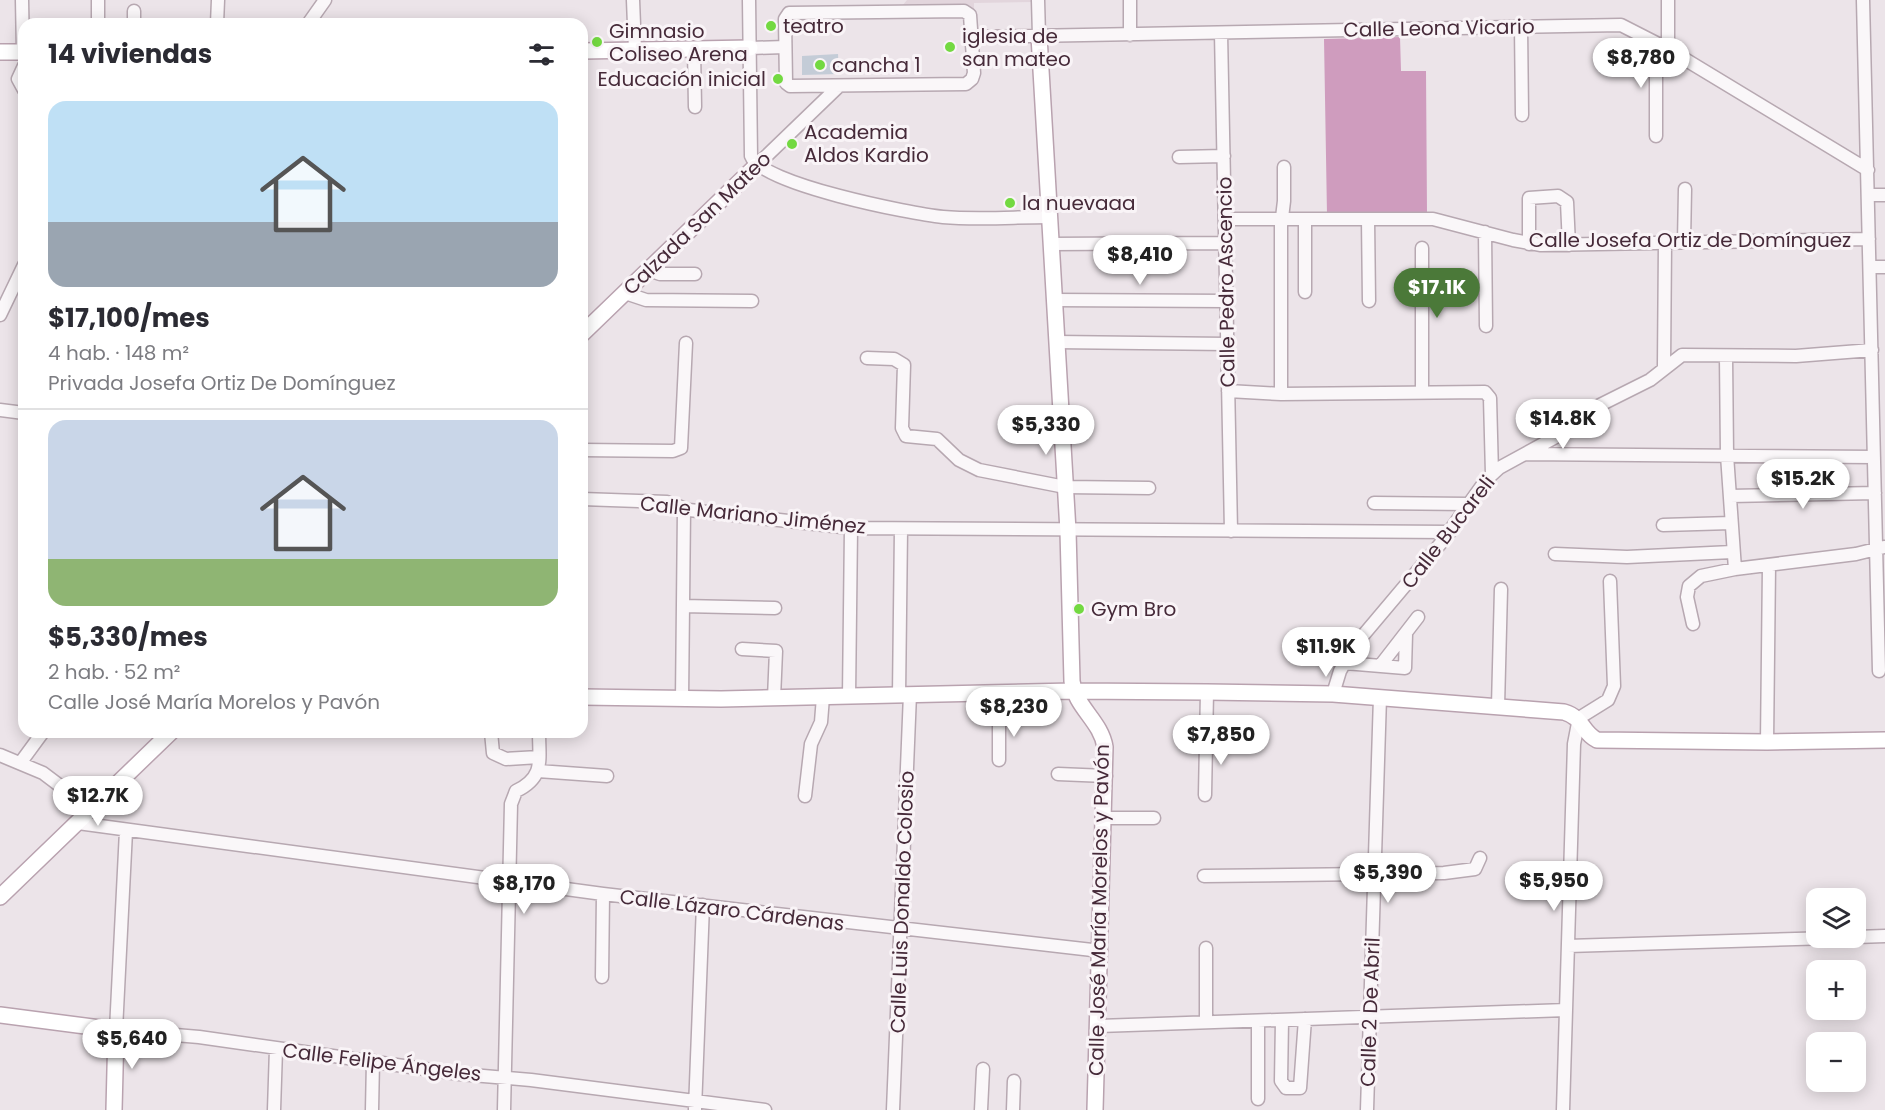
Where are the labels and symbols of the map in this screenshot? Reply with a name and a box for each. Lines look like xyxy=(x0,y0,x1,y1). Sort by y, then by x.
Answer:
place label: teatro xyxy=(783,12,844,40)
street label: Calle Leona Vicario xyxy=(1343,12,1535,44)
place label: Gimnasio Coliseo Arena xyxy=(609,17,748,68)
marker: teatro xyxy=(764,19,778,33)
place label: iglesia de san mateo xyxy=(962,22,1071,73)
marker: Gimnasio Coliseo Arena xyxy=(590,35,604,49)
pin: $8,780 xyxy=(1592,38,1690,89)
marker: iglesia de san mateo xyxy=(943,40,957,54)
place label: cancha 1 xyxy=(832,51,921,79)
marker: cancha 1 xyxy=(813,58,827,72)
place label: Educación inicial xyxy=(598,65,766,93)
marker: Educación inicial xyxy=(771,72,785,86)
place label: Academia Aldos Kardio xyxy=(804,118,929,169)
marker: Academia Aldos Kardio xyxy=(785,137,799,151)
street label: Calzada San Mateo xyxy=(617,145,777,301)
street label: Calle Pedro Ascencio xyxy=(1210,176,1242,388)
place label: la nuevaaa xyxy=(1022,189,1136,217)
marker: la nuevaaa xyxy=(1003,196,1017,210)
street label: Calle Josefa Ortiz de Domínguez xyxy=(1529,226,1851,254)
pin: $8,410 xyxy=(1091,235,1189,286)
pin: $17.1K xyxy=(1388,268,1486,319)
pin: $14.8K xyxy=(1514,399,1612,450)
pin: $5,330 xyxy=(997,405,1095,456)
pin: $15.2K xyxy=(1754,459,1852,510)
street label: Calle Bucareli xyxy=(1395,469,1501,595)
street label: Calle Mariano Jiménez xyxy=(639,489,867,541)
place label: Gym Bro xyxy=(1091,595,1176,623)
marker: Gym Bro xyxy=(1072,602,1086,616)
pin: $11.9K xyxy=(1277,627,1375,678)
pin: $8,230 xyxy=(965,687,1063,738)
pin: $7,850 xyxy=(1172,715,1270,766)
street label: Calle José María Morelos y Pavón xyxy=(1082,744,1116,1076)
street label: Calle Luis Donaldo Colosio xyxy=(883,770,921,1034)
pin: $12.7K xyxy=(49,776,147,827)
pin: $5,390 xyxy=(1339,853,1437,904)
pin: $5,950 xyxy=(1505,861,1603,912)
pin: $8,170 xyxy=(475,864,573,915)
street label: Calle Lázaro Cárdenas xyxy=(618,882,846,938)
street label: Calle 2 De Abril xyxy=(1353,937,1387,1087)
pin: $5,640 xyxy=(83,1019,181,1070)
street label: Calle Felipe Ángeles xyxy=(281,1036,483,1088)

